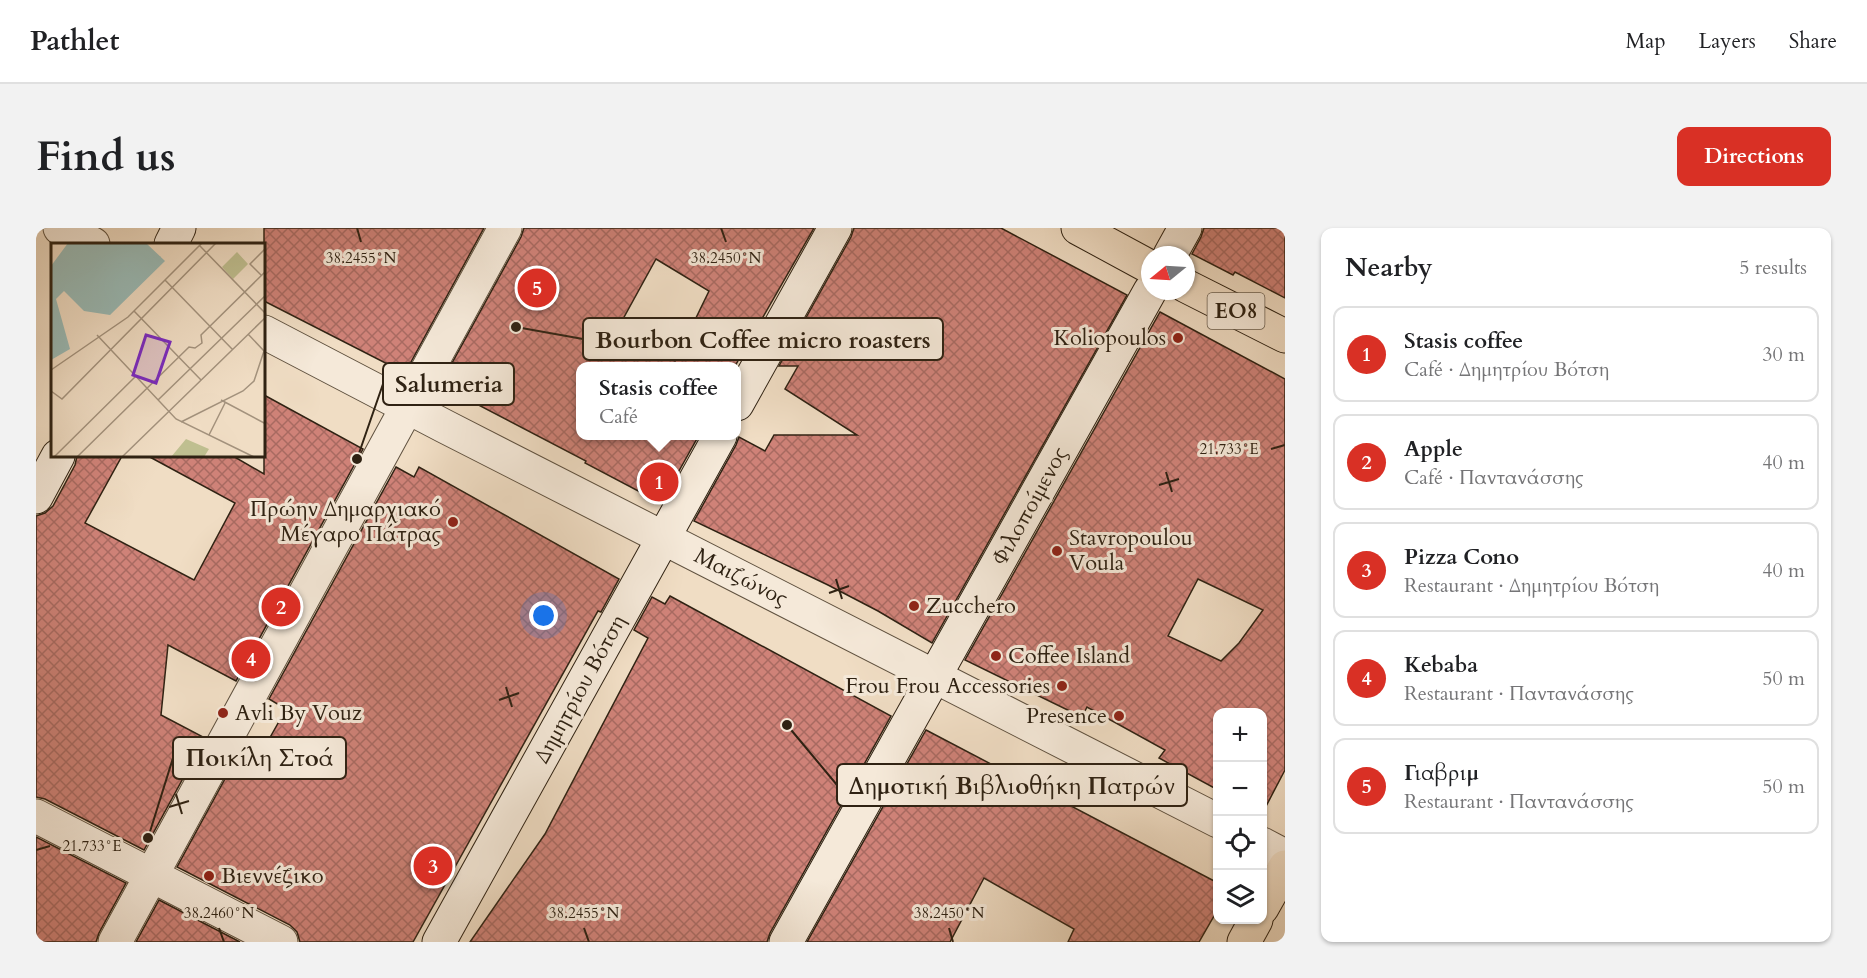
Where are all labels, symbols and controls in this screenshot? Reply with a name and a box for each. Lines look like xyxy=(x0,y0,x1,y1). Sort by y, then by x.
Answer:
text: Pathlet xyxy=(30,22,119,60)
text: Map xyxy=(1626,27,1666,56)
text: Layers xyxy=(1699,27,1756,56)
text: Share xyxy=(1789,27,1837,56)
button: Directions xyxy=(1677,127,1831,186)
text: Find us xyxy=(36,128,176,185)
inset map xyxy=(51,243,266,458)
north arrow xyxy=(1141,246,1195,300)
text: 38.2455°N xyxy=(326,248,396,268)
text: 38.2450°N xyxy=(691,248,761,268)
text: Nearby xyxy=(1345,250,1433,285)
text: 5 results xyxy=(1739,254,1807,281)
pin: 5 xyxy=(518,266,556,310)
road number: ΕΟ8 xyxy=(1208,293,1264,329)
callout: Bourbon Coffee micro roasters xyxy=(583,318,943,360)
place label: Koliopoulos xyxy=(1054,323,1166,353)
text: Bourbon Coffee micro roasters xyxy=(595,324,931,357)
text: Stasis coffee xyxy=(1404,326,1523,356)
marker: Koliopoulos xyxy=(1171,331,1185,345)
text: 1 xyxy=(1361,341,1372,368)
text: 30 m xyxy=(1762,341,1805,368)
text: Café · Δημητρίου Βότση xyxy=(1404,356,1609,383)
popup xyxy=(576,362,741,440)
callout: Salumeria xyxy=(383,363,514,405)
text: Salumeria xyxy=(395,368,503,401)
text: Stasis coffee xyxy=(599,373,718,403)
text: Café xyxy=(599,403,638,430)
text: Apple xyxy=(1404,434,1463,464)
text: 21.733°E xyxy=(1199,439,1259,459)
street label: Φιλοποίμενος xyxy=(985,441,1075,571)
text: 2 xyxy=(1361,449,1372,476)
text: 40 m xyxy=(1762,449,1805,476)
pin: 1 xyxy=(640,460,678,504)
text: Café · Παντανάσσης xyxy=(1404,464,1584,491)
place label: Πρώην Δημαρχιακό Μέγαρο Πάτρας xyxy=(250,494,441,549)
marker: Πρώην Δημαρχιακό Μέγαρο Πάτρας xyxy=(446,515,460,529)
place label: Stavropoulou Voula xyxy=(1069,523,1193,578)
street label: Μαιζώνος xyxy=(689,541,793,613)
text: Pizza Cono xyxy=(1404,542,1519,572)
marker: Stavropoulou Voula xyxy=(1050,544,1064,558)
text: 3 xyxy=(1361,557,1372,584)
text: 40 m xyxy=(1762,557,1805,584)
text: Restaurant · Δημητρίου Βότση xyxy=(1404,572,1659,599)
pin: 2 xyxy=(262,584,300,629)
place label: Zucchero xyxy=(926,591,1016,621)
marker: Zucchero xyxy=(907,599,921,613)
your location xyxy=(529,601,558,630)
street label: Δημητρίου Βότση xyxy=(527,609,633,769)
pin: 4 xyxy=(232,636,270,682)
place label: Coffee Island xyxy=(1008,641,1130,671)
marker: Coffee Island xyxy=(989,649,1003,663)
text: Kebaba xyxy=(1404,650,1478,680)
text: 4 xyxy=(1361,665,1372,692)
text: 50 m xyxy=(1762,665,1805,692)
place label: Frou Frou Accessories xyxy=(845,671,1050,701)
marker: Frou Frou Accessories xyxy=(1055,679,1069,693)
text: Restaurant · Παντανάσσης xyxy=(1404,680,1634,707)
place label: Avli By Vouz xyxy=(235,698,362,728)
place label: Presence xyxy=(1026,701,1107,731)
marker: Avli By Vouz xyxy=(216,706,230,720)
map controls xyxy=(1213,708,1267,924)
button: + xyxy=(1213,708,1267,762)
marker: Presence xyxy=(1112,709,1126,723)
callout: Ποικίλη Στοά xyxy=(173,737,346,779)
text: Ποικίλη Στοά xyxy=(185,742,335,775)
text: Γιαβριμ xyxy=(1404,758,1479,788)
button: − xyxy=(1213,762,1267,816)
callout: Δημοτική Βιβλιοθήκη Πατρών xyxy=(837,764,1187,806)
text: Δημοτική Βιβλιοθήκη Πατρών xyxy=(849,770,1175,803)
text: 5 xyxy=(1361,773,1372,800)
text: 50 m xyxy=(1762,773,1805,800)
text: Restaurant · Παντανάσσης xyxy=(1404,788,1634,815)
button: locate xyxy=(1213,816,1267,870)
text: 21.733°E xyxy=(62,836,122,856)
pin: 3 xyxy=(414,844,452,888)
place label: Βιεννέζικο xyxy=(221,861,324,891)
marker: Βιεννέζικο xyxy=(202,869,216,883)
button: layers xyxy=(1213,870,1267,924)
text: 38.2460°N xyxy=(184,903,254,923)
text: 38.2455°N xyxy=(549,903,619,923)
text: 38.2450°N xyxy=(914,903,984,923)

